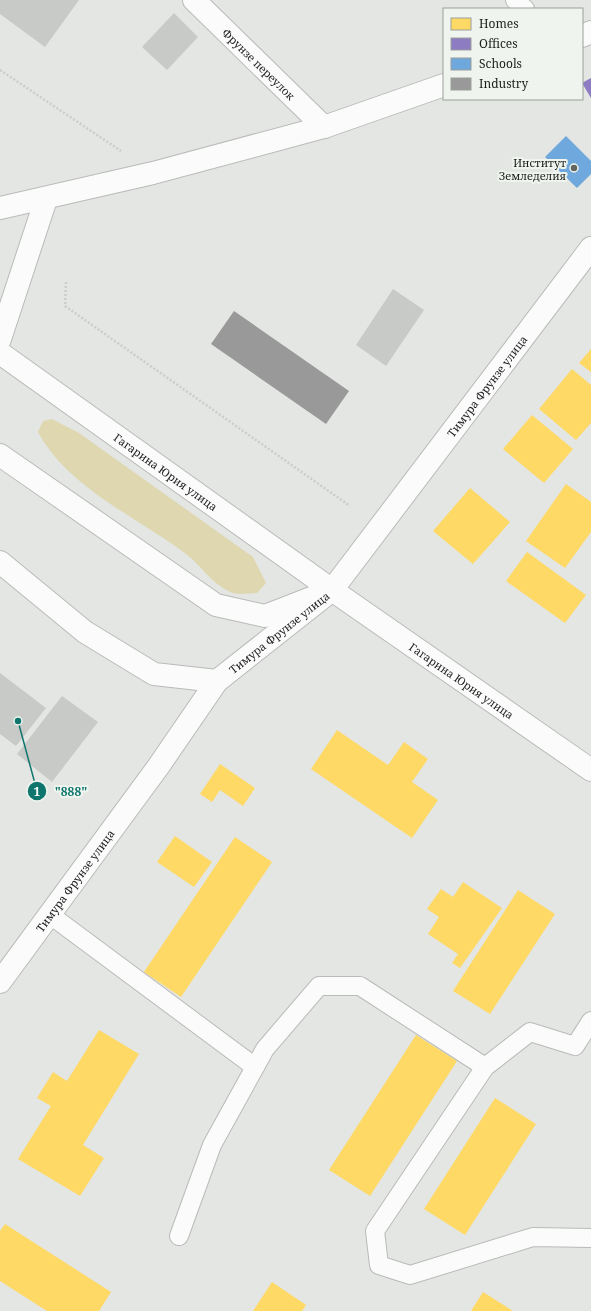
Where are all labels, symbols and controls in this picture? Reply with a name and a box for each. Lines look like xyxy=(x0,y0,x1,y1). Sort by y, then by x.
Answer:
legend xyxy=(443,8,583,100)
text: Homes xyxy=(479,15,519,32)
street label: Фрунзе переулок xyxy=(219,25,299,103)
text: Offices xyxy=(479,35,518,52)
text: Schools xyxy=(479,55,522,72)
text: Industry xyxy=(479,75,528,92)
place label: Институт Земледелия xyxy=(499,155,566,183)
marker: Институт Земледелия xyxy=(569,163,579,173)
street label: Тимура Фрунзе улица xyxy=(443,332,530,440)
street label: Гагарина Юрия улица xyxy=(111,429,221,514)
street label: Тимура Фрунзе улица xyxy=(226,588,332,676)
street label: Гагарина Юрия улица xyxy=(407,639,517,722)
callout: "888" xyxy=(27,779,96,803)
text: 1 xyxy=(34,783,41,800)
text: "888" xyxy=(55,783,87,800)
street label: Тимура Фрунзе улица xyxy=(32,826,117,935)

